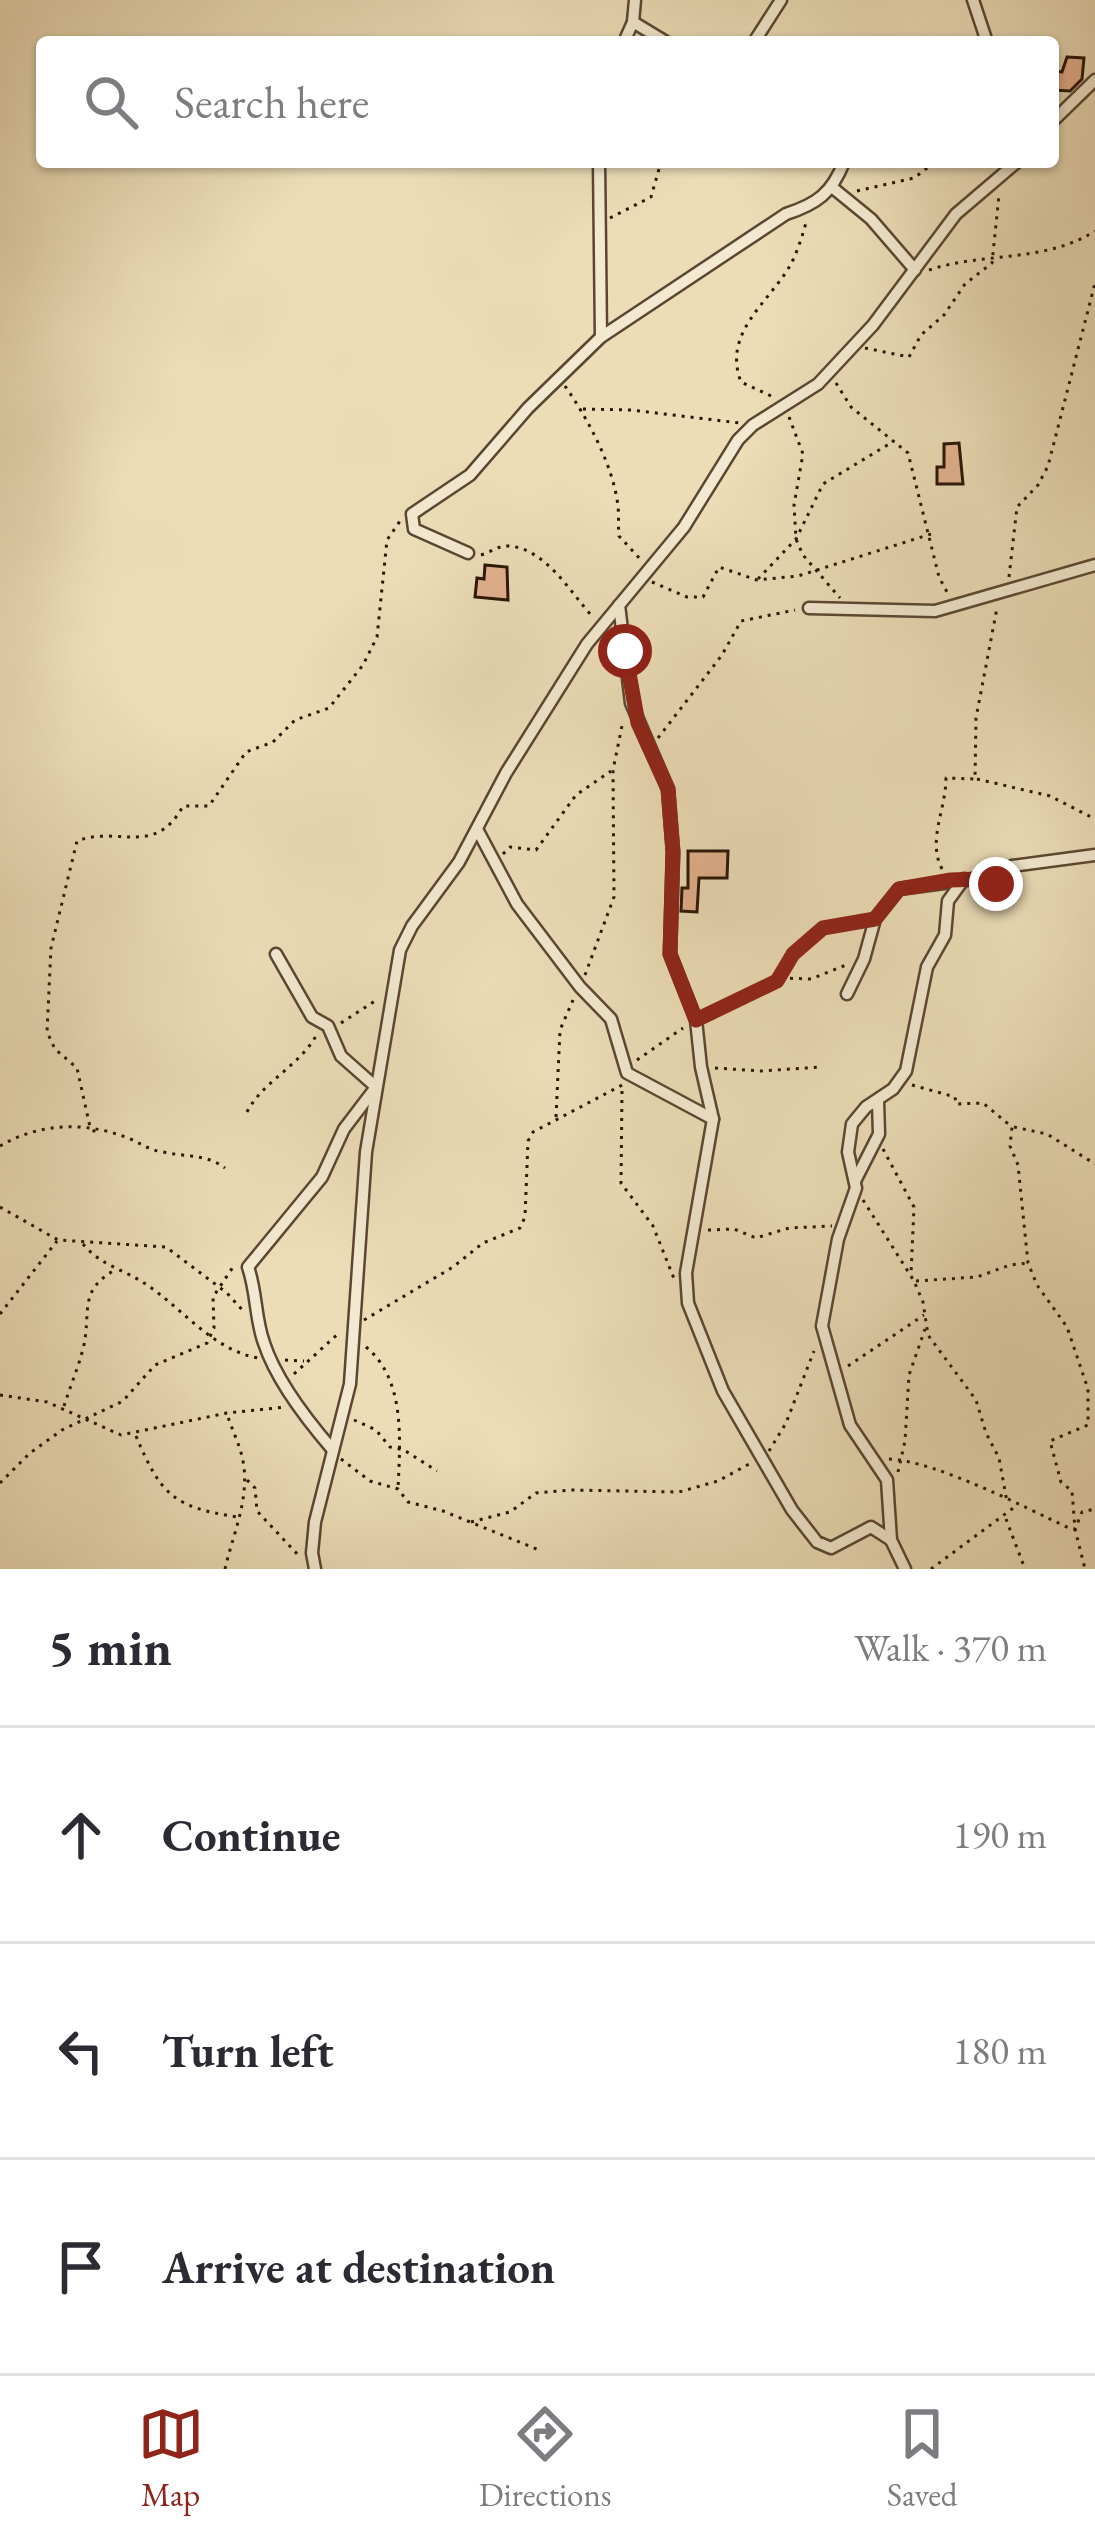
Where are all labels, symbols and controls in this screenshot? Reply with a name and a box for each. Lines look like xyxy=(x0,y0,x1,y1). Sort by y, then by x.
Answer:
search box xyxy=(36,36,1059,168)
icon: search xyxy=(78,69,144,135)
text: Search here xyxy=(174,73,369,131)
route start xyxy=(598,624,652,678)
route end xyxy=(969,857,1023,911)
text: 5 min xyxy=(48,1614,172,1680)
text: Walk · 370 m xyxy=(854,1622,1047,1673)
icon: ahead xyxy=(48,1802,114,1868)
text: Continue xyxy=(162,1806,340,1864)
text: 190 m xyxy=(953,1809,1047,1860)
icon: left xyxy=(48,2018,114,2084)
text: Turn left xyxy=(162,2022,334,2080)
text: 180 m xyxy=(953,2025,1047,2076)
icon: arrive xyxy=(48,2234,114,2300)
text: Arrive at destination xyxy=(162,2238,555,2296)
tab: Map xyxy=(138,2401,204,2516)
tab: Directions xyxy=(479,2401,612,2516)
tab: Saved xyxy=(887,2401,957,2516)

